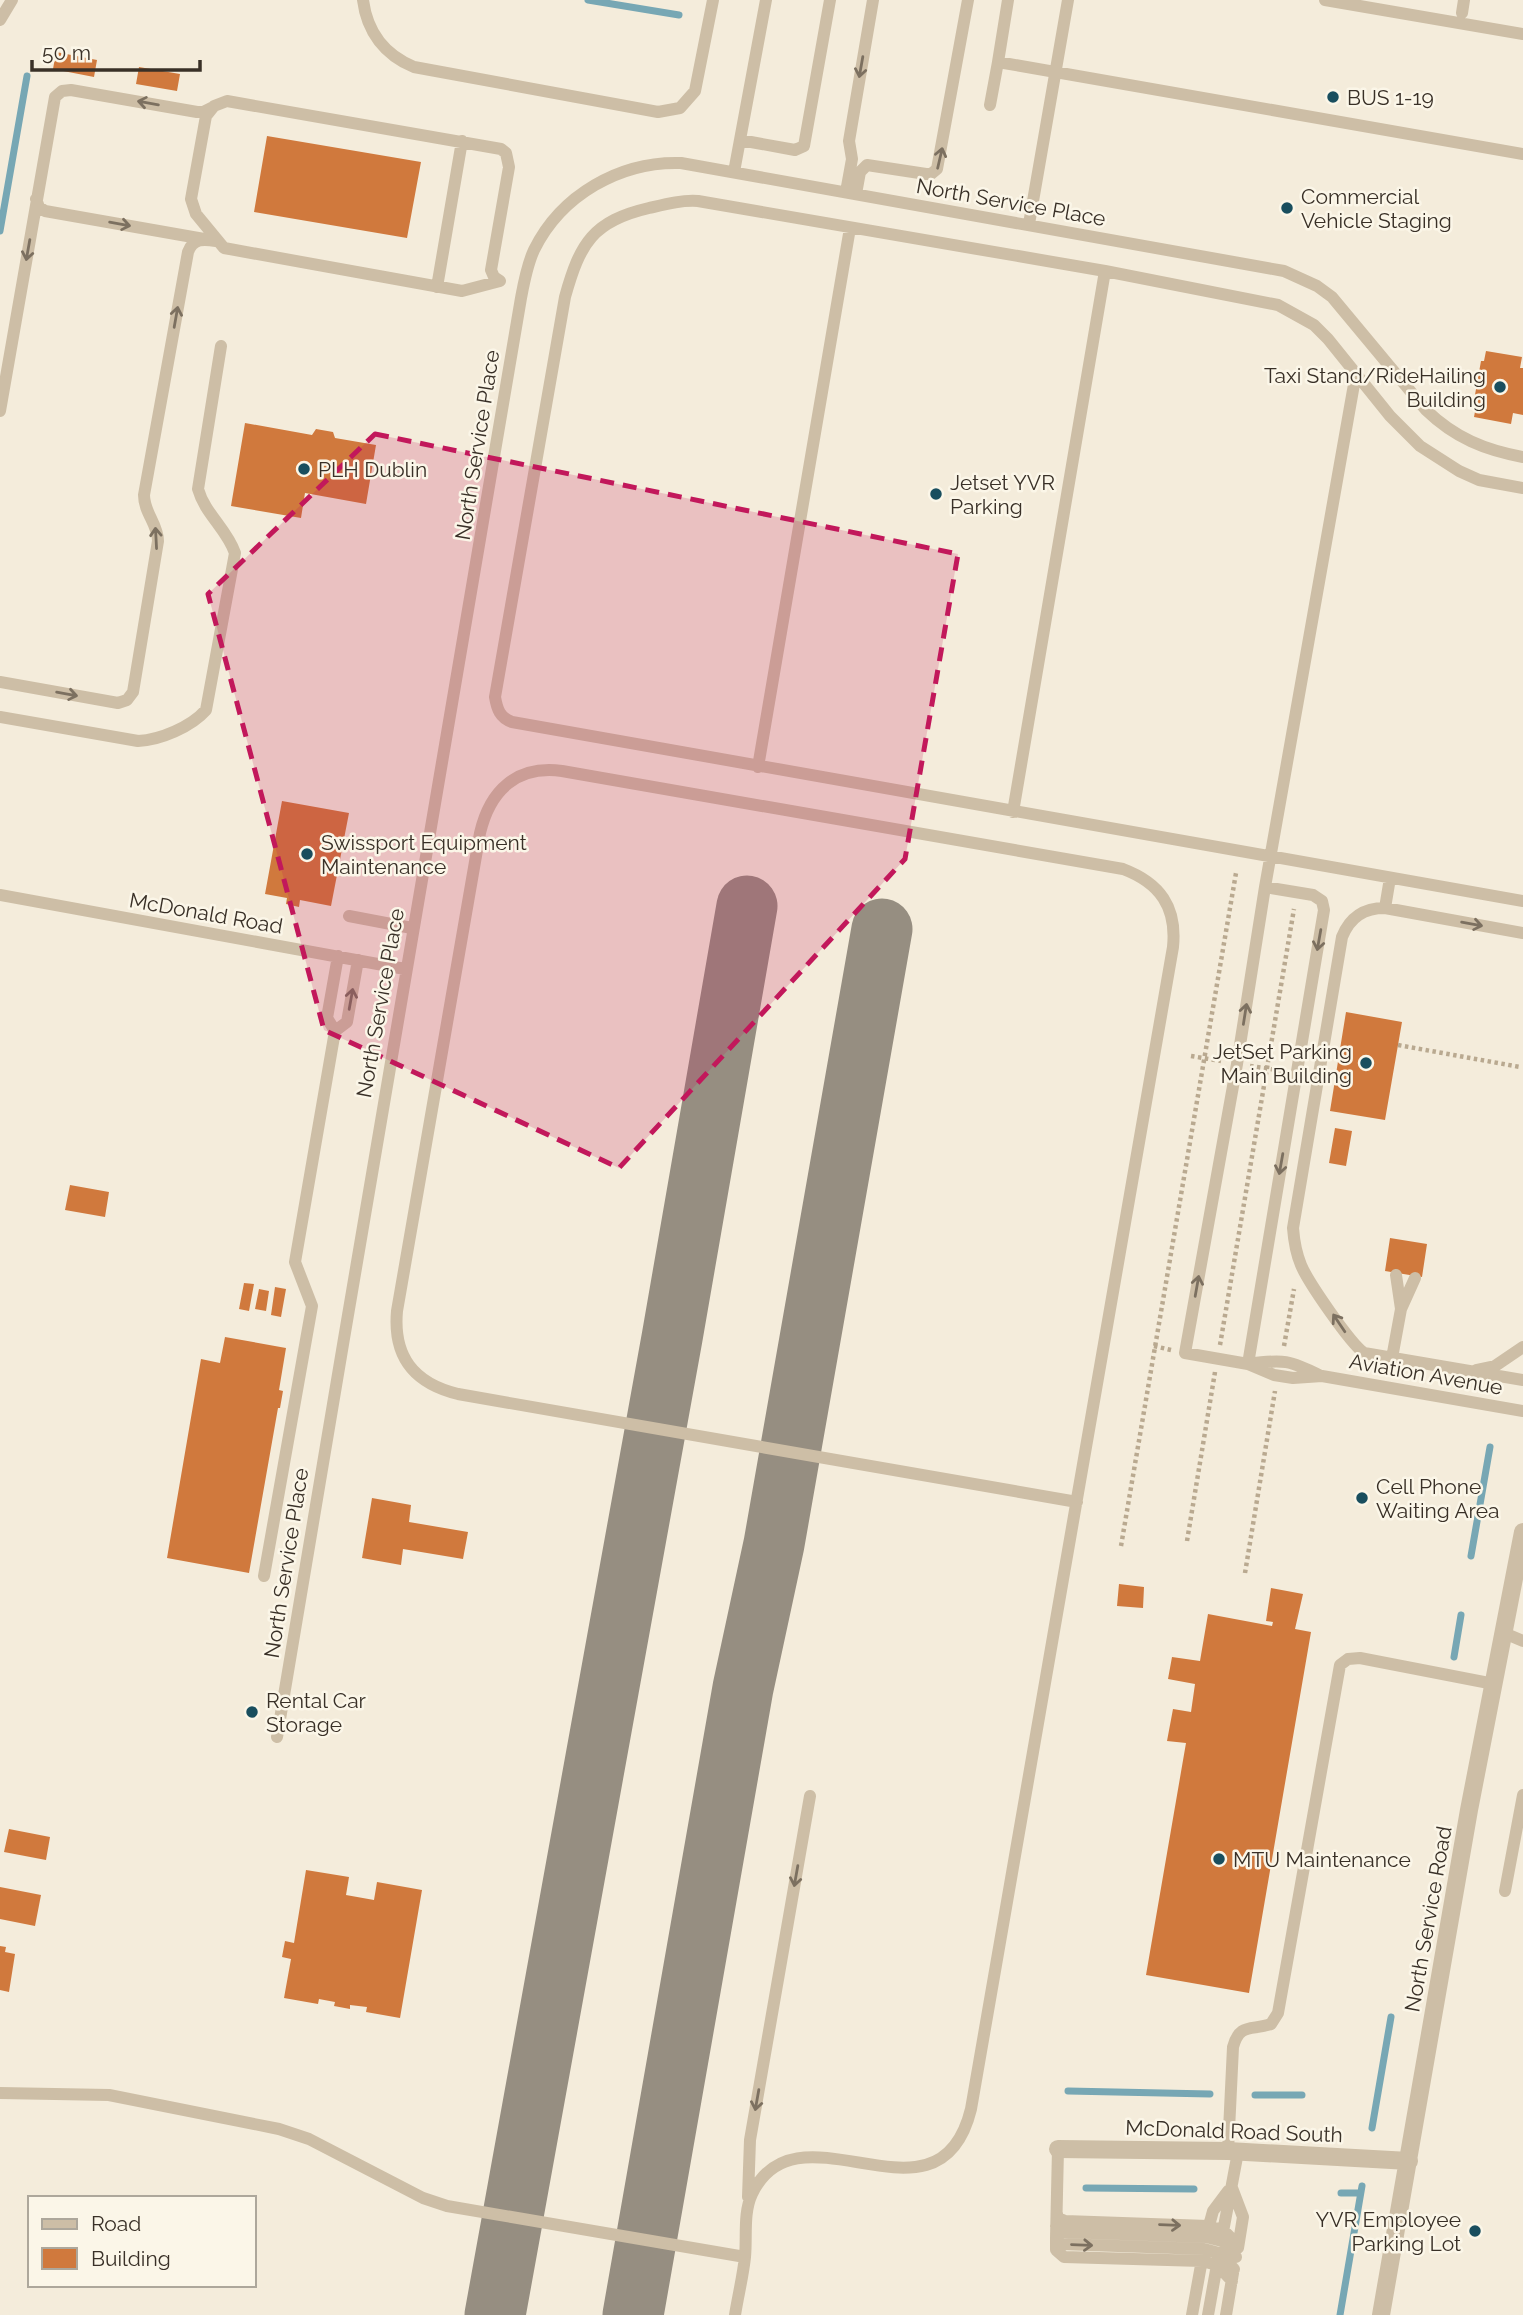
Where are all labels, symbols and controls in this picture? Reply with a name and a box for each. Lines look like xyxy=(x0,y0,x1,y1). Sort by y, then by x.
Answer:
scale bar xyxy=(32,28,200,72)
text: 50 m xyxy=(42,40,91,65)
one-way arrow xyxy=(854,55,868,78)
place label: BUS 1-19 xyxy=(1347,85,1434,110)
marker: BUS 1-19 xyxy=(1325,89,1341,105)
one-way arrow xyxy=(137,96,159,109)
one-way arrow xyxy=(933,147,947,170)
street label: North Service Place xyxy=(914,173,1108,231)
place label: Commercial Vehicle Staging xyxy=(1301,184,1452,233)
marker: Commercial Vehicle Staging xyxy=(1279,200,1295,216)
one-way arrow xyxy=(108,218,131,231)
one-way arrow xyxy=(20,238,34,261)
one-way arrow xyxy=(170,306,183,329)
street label: North Service Place xyxy=(450,348,504,542)
place label: Taxi Stand/RideHailing Building xyxy=(1264,363,1486,412)
marker: Taxi Stand/RideHailing Building xyxy=(1492,379,1508,395)
place label: PLH Dublin xyxy=(318,457,427,482)
marker: PLH Dublin xyxy=(296,461,312,477)
place label: Jetset YVR Parking xyxy=(950,470,1055,519)
marker: Jetset YVR Parking xyxy=(928,486,944,502)
one-way arrow xyxy=(150,527,163,550)
one-way arrow xyxy=(55,688,78,701)
place label: Swissport Equipment Maintenance xyxy=(321,830,527,879)
marker: Swissport Equipment Maintenance xyxy=(299,846,315,862)
street label: McDonald Road xyxy=(127,887,285,939)
street label: North Service Place xyxy=(351,906,409,1100)
one-way arrow xyxy=(1460,918,1482,931)
one-way arrow xyxy=(1312,928,1325,951)
one-way arrow xyxy=(345,988,358,1011)
one-way arrow xyxy=(1239,1003,1252,1026)
place label: JetSet Parking Main Building xyxy=(1213,1039,1352,1088)
marker: JetSet Parking Main Building xyxy=(1358,1055,1374,1071)
one-way arrow xyxy=(1274,1153,1287,1175)
one-way arrow xyxy=(1191,1275,1204,1298)
one-way arrow xyxy=(1332,1313,1346,1333)
street label: Aviation Avenue xyxy=(1347,1348,1505,1400)
street label: North Service Place xyxy=(259,1466,313,1660)
place label: Cell Phone Waiting Area xyxy=(1376,1474,1499,1523)
marker: Cell Phone Waiting Area xyxy=(1354,1490,1370,1506)
place label: Rental Car Storage xyxy=(266,1688,367,1737)
marker: Rental Car Storage xyxy=(244,1704,260,1720)
street label: North Service Road xyxy=(1399,1824,1457,2014)
place label: MTU Maintenance xyxy=(1233,1847,1411,1872)
marker: MTU Maintenance xyxy=(1211,1851,1227,1867)
one-way arrow xyxy=(789,1864,802,1887)
one-way arrow xyxy=(750,2088,763,2111)
street label: McDonald Road South xyxy=(1125,2115,1343,2147)
legend xyxy=(28,2196,256,2287)
place label: YVR Employee Parking Lot xyxy=(1316,2207,1461,2256)
text: Road xyxy=(91,2211,141,2236)
one-way arrow xyxy=(1158,2218,1181,2231)
marker: YVR Employee Parking Lot xyxy=(1467,2223,1483,2239)
one-way arrow xyxy=(1070,2238,1093,2252)
text: Building xyxy=(91,2246,171,2271)

